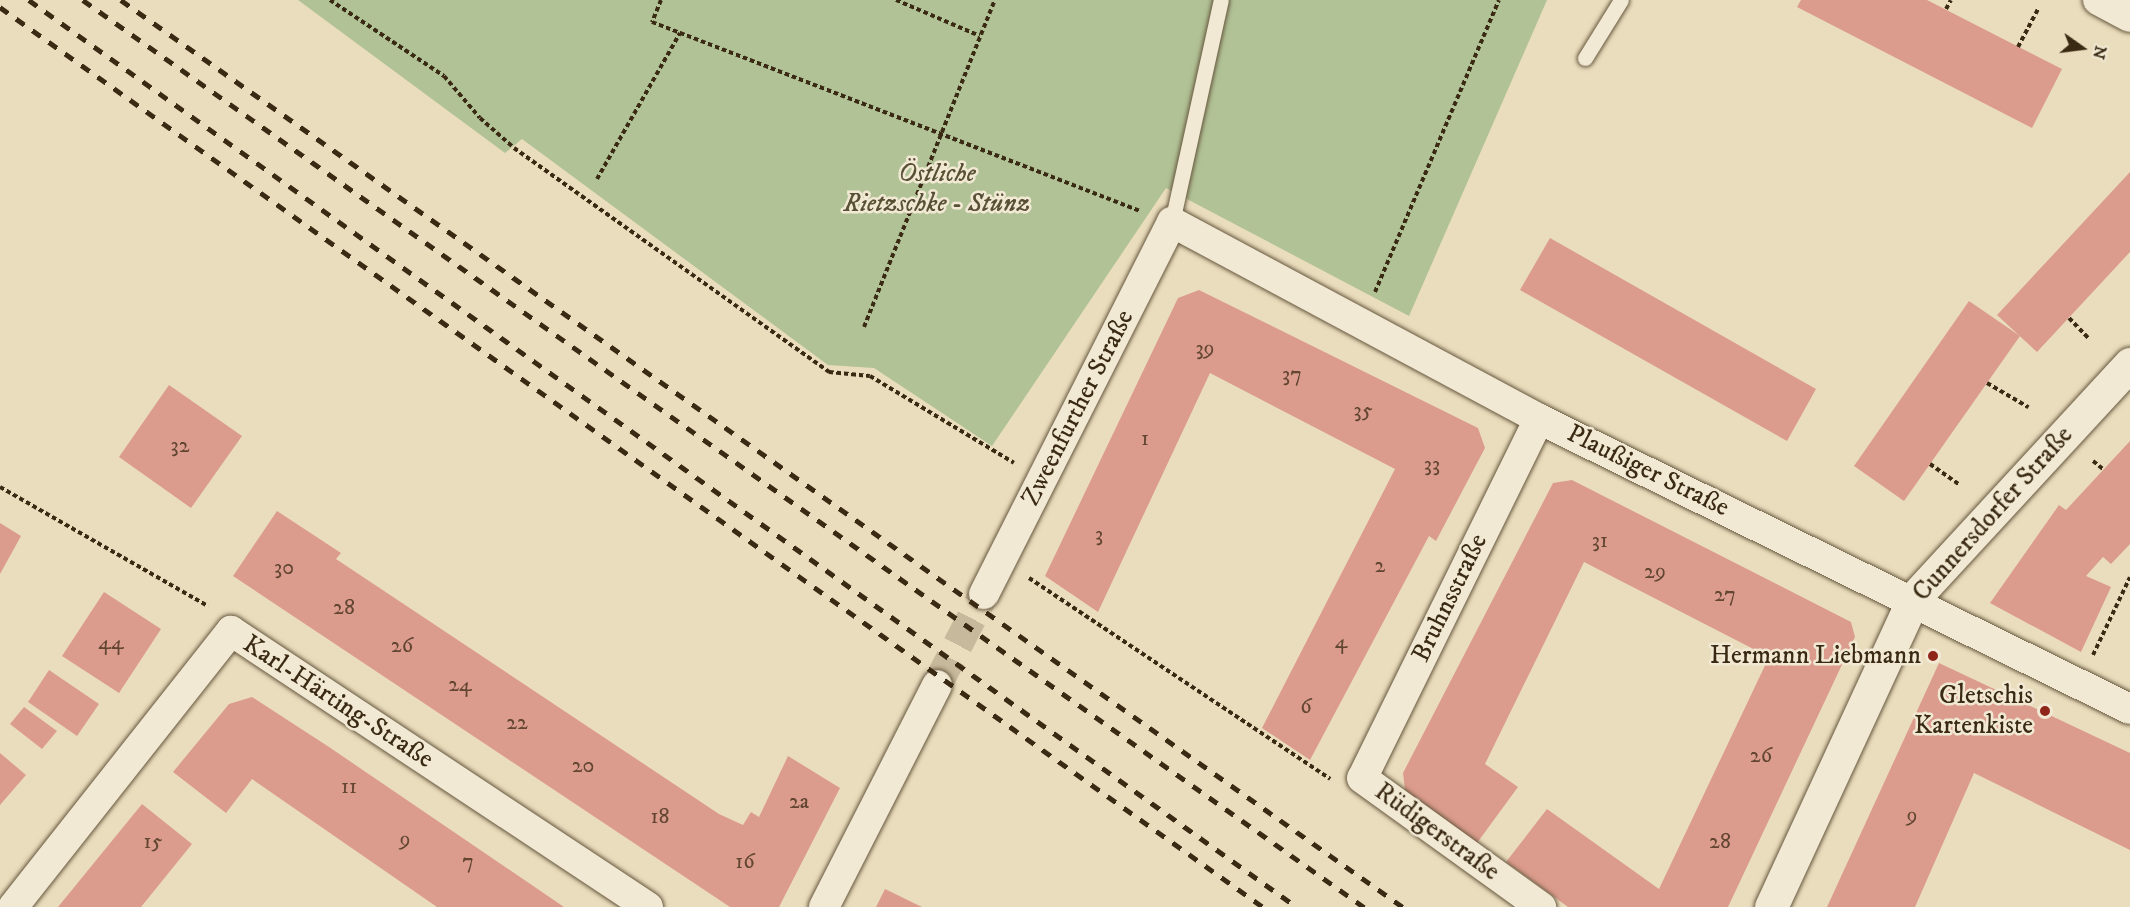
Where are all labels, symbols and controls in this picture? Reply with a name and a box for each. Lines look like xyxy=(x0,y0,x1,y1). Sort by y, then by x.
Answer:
north arrow xyxy=(2052,18,2112,78)
text: N xyxy=(2088,44,2111,61)
park label: Östliche Rietzschke - Stünz xyxy=(844,158,1030,219)
street label: Zweenfurther Straße xyxy=(1015,305,1141,511)
house number: 39 xyxy=(1195,336,1215,362)
house number: 37 xyxy=(1282,362,1302,388)
house number: 35 xyxy=(1353,398,1373,424)
street label: Plaußiger Straße xyxy=(1562,418,1734,524)
street label: Cunnersdorfer Straße xyxy=(1906,420,2080,608)
house number: 1 xyxy=(1141,426,1149,452)
house number: 32 xyxy=(170,433,190,459)
house number: 33 xyxy=(1424,452,1440,478)
house number: 3 xyxy=(1095,522,1103,548)
house number: 31 xyxy=(1592,528,1608,554)
street label: Bruhnsstraße xyxy=(1406,529,1494,667)
house number: 2 xyxy=(1375,553,1385,579)
house number: 30 xyxy=(274,555,294,581)
house number: 29 xyxy=(1644,559,1666,585)
house number: 27 xyxy=(1714,582,1736,608)
house number: 28 xyxy=(333,595,355,621)
street label: Karl-Härting-Straße xyxy=(237,629,439,775)
house number: 4 xyxy=(1335,629,1347,655)
house number: 44 xyxy=(98,630,124,656)
house number: 26 xyxy=(391,633,413,659)
place label: Hermann Liebmann xyxy=(1710,640,1921,672)
marker: Hermann Liebmann xyxy=(1926,649,1940,663)
house number: 24 xyxy=(448,672,472,698)
place label: Gletschis Kartenkiste xyxy=(1914,680,2033,742)
house number: 6 xyxy=(1300,694,1312,720)
marker: Gletschis Kartenkiste xyxy=(2038,704,2052,718)
house number: 22 xyxy=(506,710,528,736)
house number: 26 xyxy=(1750,743,1772,769)
house number: 20 xyxy=(572,753,594,779)
house number: 11 xyxy=(341,774,357,800)
street label: Rüdigerstraße xyxy=(1368,776,1506,888)
house number: 2a xyxy=(789,789,809,815)
house number: 9 xyxy=(1907,803,1917,829)
house number: 18 xyxy=(650,804,670,830)
house number: 9 xyxy=(400,827,410,853)
house number: 15 xyxy=(144,829,162,855)
house number: 28 xyxy=(1709,829,1731,855)
house number: 7 xyxy=(462,849,474,875)
house number: 16 xyxy=(735,849,755,875)

